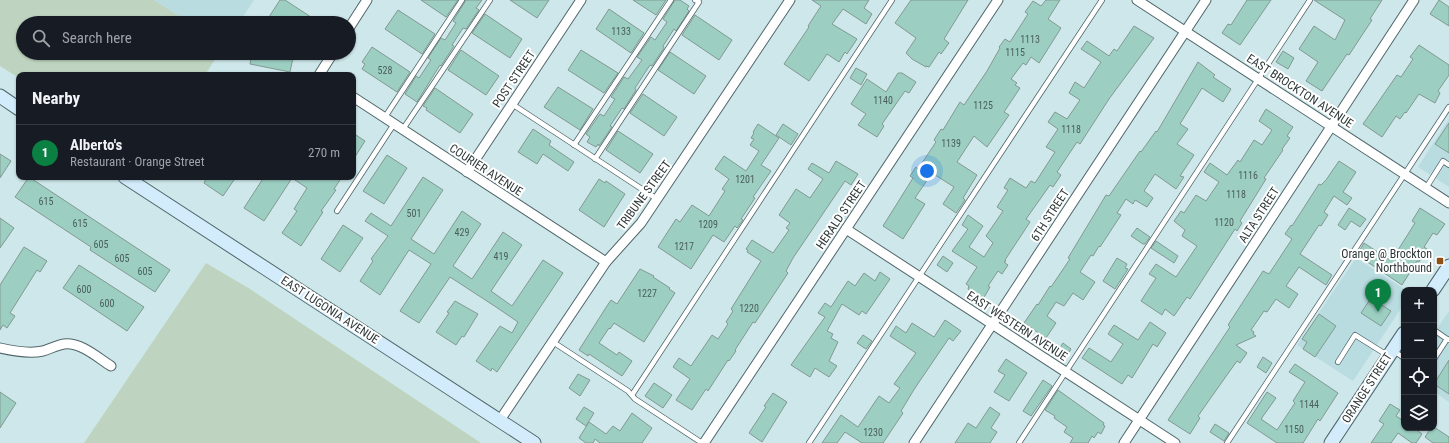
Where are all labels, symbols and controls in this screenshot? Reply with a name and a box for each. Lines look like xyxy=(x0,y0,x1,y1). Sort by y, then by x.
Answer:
search box xyxy=(16,16,356,60)
house number: 1133 xyxy=(611,26,631,37)
icon: search xyxy=(30,27,52,49)
text: Search here xyxy=(62,29,132,47)
house number: 1113 xyxy=(1020,34,1040,45)
house number: 1115 xyxy=(1005,47,1025,58)
street label: POST STREET xyxy=(490,48,538,110)
street label: EAST BROCKTON AVENUE xyxy=(1244,51,1356,131)
house number: 528 xyxy=(378,65,392,76)
text: Nearby xyxy=(32,88,80,108)
house number: 1140 xyxy=(873,95,893,106)
house number: 1125 xyxy=(973,100,993,111)
house number: 1118 xyxy=(1061,124,1081,135)
text: Alberto's xyxy=(70,136,122,154)
house number: 1139 xyxy=(941,138,961,149)
street label: COURIER AVENUE xyxy=(447,141,525,199)
text: 1 xyxy=(42,145,48,160)
text: 270 m xyxy=(308,145,340,160)
text: Restaurant · Orange Street xyxy=(70,154,205,169)
street label: TRIBUNE STREET xyxy=(614,158,674,232)
your location xyxy=(917,161,937,181)
house number: 1116 xyxy=(1238,170,1258,181)
house number: 1201 xyxy=(735,174,755,185)
street label: HERALD STREET xyxy=(813,178,869,252)
street label: ALTA STREET xyxy=(1236,185,1282,245)
street label: 6TH STREET xyxy=(1028,186,1072,244)
house number: 1118 xyxy=(1226,189,1246,200)
house number: 615 xyxy=(39,196,53,207)
house number: 501 xyxy=(407,208,421,219)
house number: 1120 xyxy=(1214,217,1234,228)
house number: 615 xyxy=(73,218,87,229)
house number: 1209 xyxy=(698,219,718,230)
house number: 429 xyxy=(455,227,469,238)
house number: 605 xyxy=(94,239,108,250)
house number: 1217 xyxy=(674,241,694,252)
place label: Orange @ Brockton Northbound xyxy=(1341,247,1432,275)
house number: 419 xyxy=(494,251,508,262)
house number: 605 xyxy=(115,253,129,264)
marker: Orange @ Brockton Northbound xyxy=(1435,256,1445,266)
house number: 605 xyxy=(138,266,152,277)
street label: EAST LUGONIA AVENUE xyxy=(278,273,382,347)
pin: 1 xyxy=(1365,279,1391,312)
house number: 600 xyxy=(77,284,91,295)
map controls xyxy=(1401,287,1437,431)
button: + xyxy=(1401,287,1437,323)
house number: 1227 xyxy=(637,288,657,299)
street label: EAST WESTERN AVENUE xyxy=(964,288,1070,364)
house number: 600 xyxy=(100,298,114,309)
house number: 1220 xyxy=(739,303,759,314)
button: − xyxy=(1401,323,1437,359)
street label: ORANGE STREET xyxy=(1339,350,1395,426)
button: locate xyxy=(1401,359,1437,395)
button: layers xyxy=(1401,395,1437,431)
house number: 1144 xyxy=(1299,399,1319,410)
house number: 1150 xyxy=(1284,424,1304,435)
house number: 1230 xyxy=(863,427,883,438)

